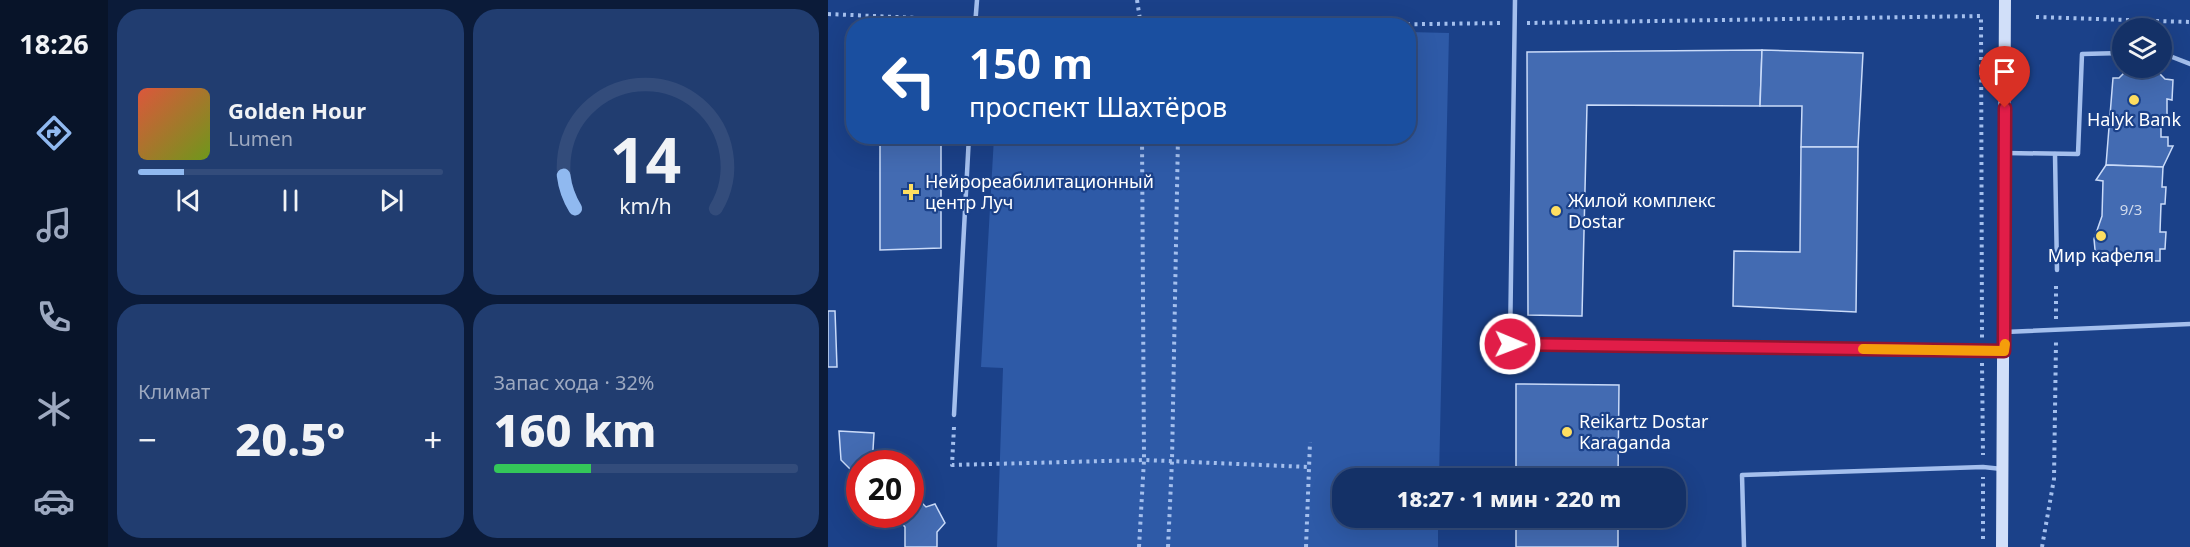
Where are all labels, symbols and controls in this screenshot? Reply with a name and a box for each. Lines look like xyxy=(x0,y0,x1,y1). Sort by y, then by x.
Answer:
map controls xyxy=(2112,18,2172,78)
button: layers xyxy=(2112,18,2172,78)
text: 18:26 xyxy=(19,25,89,62)
text: 150 m xyxy=(969,34,1093,91)
icon: left xyxy=(870,42,948,120)
pin xyxy=(1979,46,2030,108)
icon: arrive xyxy=(1988,55,2021,88)
text: проспект Шахтёров xyxy=(969,88,1227,125)
marker: Halyk Bank xyxy=(2127,93,2141,107)
text: Golden Hour xyxy=(228,95,366,125)
place label: Halyk Bank xyxy=(2087,107,2181,131)
icon: directions xyxy=(33,112,75,154)
text: 14 xyxy=(610,116,681,201)
text: Lumen xyxy=(228,125,293,152)
place label: Нейрореабилитационный центр Луч xyxy=(925,169,1154,214)
marker: Нейрореабилитационный центр Луч xyxy=(902,183,920,201)
icon: previous xyxy=(172,184,205,217)
icon: pause xyxy=(274,184,307,217)
icon: next xyxy=(375,184,408,217)
place label: Жилой комплекс Dostar xyxy=(1568,188,1716,233)
text: km/h xyxy=(619,192,672,221)
house number: 9/3 xyxy=(2120,199,2142,219)
icon: music xyxy=(33,204,75,246)
marker: Жилой комплекс Dostar xyxy=(1549,204,1563,218)
marker: Мир кафеля xyxy=(2094,229,2108,243)
place label: Мир кафеля xyxy=(2048,243,2154,267)
icon: phone xyxy=(33,296,75,338)
position arrow xyxy=(1478,312,1542,376)
text: Запас хода · 32% xyxy=(494,369,654,396)
text: Климат xyxy=(138,378,210,405)
icon: climate xyxy=(33,388,75,430)
text: 160 km xyxy=(494,399,656,460)
text: 20.5° xyxy=(235,408,345,469)
place label: Reikartz Dostar Karaganda xyxy=(1579,409,1709,454)
text: − xyxy=(138,417,157,462)
text: + xyxy=(424,417,442,462)
marker: Reikartz Dostar Karaganda xyxy=(1560,425,1574,439)
speed limit sign: 20 xyxy=(846,450,924,528)
icon: car xyxy=(33,480,75,522)
text: 18:27 · 1 мин · 220 m xyxy=(1397,483,1621,513)

